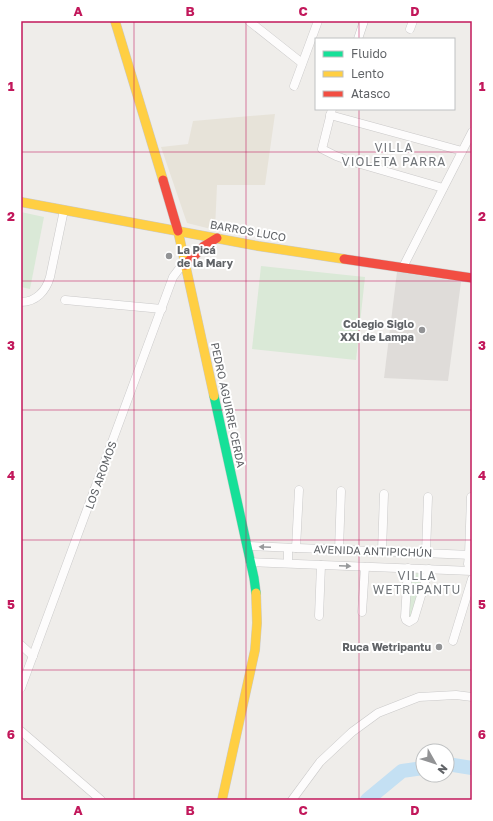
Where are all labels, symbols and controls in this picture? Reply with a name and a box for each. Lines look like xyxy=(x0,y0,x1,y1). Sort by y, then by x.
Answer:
text: A xyxy=(73,3,83,19)
text: B xyxy=(185,3,195,19)
text: C xyxy=(298,3,308,19)
text: D xyxy=(410,3,420,19)
legend xyxy=(315,38,455,110)
text: Fluido xyxy=(351,46,387,61)
text: Lento xyxy=(351,66,384,81)
text: 1 xyxy=(8,78,15,94)
text: 1 xyxy=(479,78,486,94)
text: Atasco xyxy=(351,86,390,101)
district label: VILLA VIOLETA PARRA xyxy=(342,140,446,169)
text: 2 xyxy=(7,208,15,224)
text: 2 xyxy=(478,208,486,224)
street label: BARROS LUCO xyxy=(209,217,287,244)
place label: La Picá de la Mary xyxy=(177,243,234,269)
marker: La Picá de la Mary xyxy=(164,251,174,261)
place label: Colegio Siglo XXI de Lampa xyxy=(340,317,414,343)
marker: Colegio Siglo XXI de Lampa xyxy=(417,325,427,335)
text: 3 xyxy=(7,337,15,353)
text: 3 xyxy=(478,337,486,353)
street label: PEDRO AGUIRRE CERDA xyxy=(209,341,248,469)
street label: LOS AROMOS xyxy=(82,439,119,511)
text: 4 xyxy=(7,467,15,483)
text: 4 xyxy=(478,467,486,483)
street label: AVENIDA ANTIPICHÚN xyxy=(313,542,433,559)
one-way arrow xyxy=(259,543,271,550)
one-way arrow xyxy=(339,562,351,569)
district label: VILLA WETRIPANTU xyxy=(373,568,461,597)
text: 5 xyxy=(7,596,15,612)
text: 5 xyxy=(478,596,486,612)
place label: Ruca Wetripantu xyxy=(342,640,431,653)
marker: Ruca Wetripantu xyxy=(434,642,444,652)
text: 6 xyxy=(7,726,15,742)
text: 6 xyxy=(478,726,486,742)
north arrow xyxy=(415,743,455,783)
text: N xyxy=(435,762,451,777)
text: A xyxy=(73,802,83,818)
text: B xyxy=(185,802,195,818)
text: C xyxy=(298,802,308,818)
text: D xyxy=(410,802,420,818)

